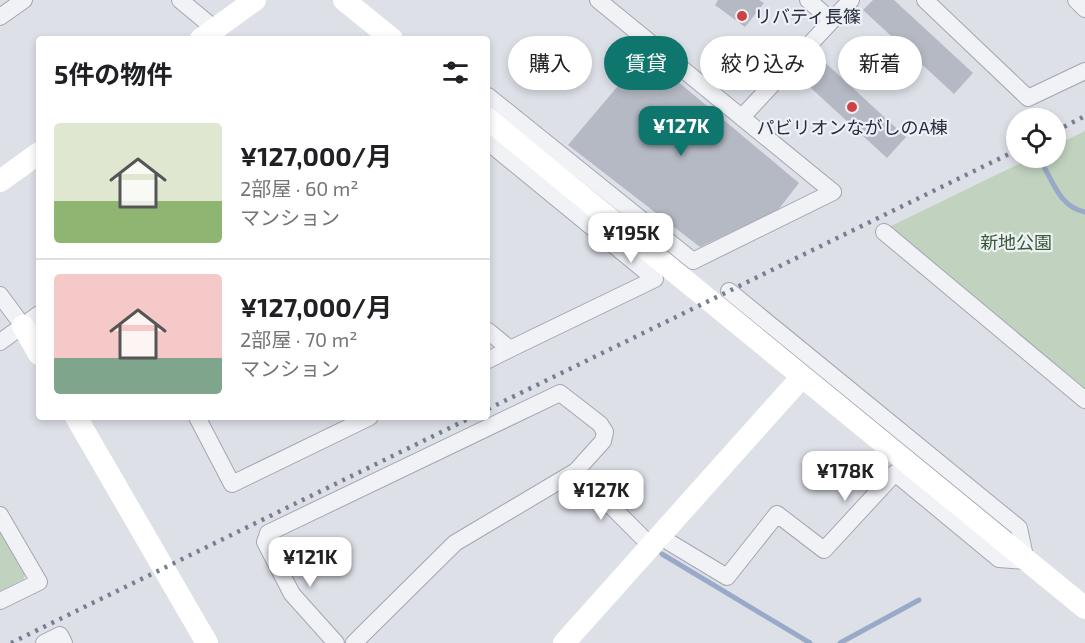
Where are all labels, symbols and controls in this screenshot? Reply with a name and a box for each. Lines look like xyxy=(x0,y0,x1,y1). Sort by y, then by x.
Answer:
place label: リバティ長篠 xyxy=(754,5,861,27)
marker: リバティ長篠 xyxy=(735,9,749,23)
chip: 購入 xyxy=(508,36,592,90)
chip: 賃貸 xyxy=(604,36,688,90)
chip: 絞り込み xyxy=(700,36,826,90)
chip: 新着 xyxy=(838,36,922,90)
icon: filters xyxy=(439,56,472,89)
text: 5件の物件 xyxy=(54,58,172,89)
marker: パビリオンながしのA棟 xyxy=(845,100,859,114)
pin: ¥127K xyxy=(639,106,723,157)
map controls xyxy=(1006,108,1066,168)
button: locate xyxy=(1006,108,1066,168)
text: ¥127K xyxy=(653,113,709,137)
place label: パビリオンながしのA棟 xyxy=(756,116,948,138)
text: ¥127,000/月 xyxy=(240,140,392,171)
icon: home xyxy=(102,147,174,219)
text: 2部屋 · 60 m² xyxy=(240,176,359,200)
text: マンション xyxy=(240,205,340,229)
pin: ¥195K xyxy=(589,213,673,264)
text: ¥195K xyxy=(602,220,660,244)
park label: 新地公園 xyxy=(980,231,1052,253)
text: ¥127,000/月 xyxy=(240,291,392,322)
icon: home xyxy=(102,298,174,370)
text: 2部屋 · 70 m² xyxy=(240,327,357,351)
text: マンション xyxy=(240,356,340,380)
pin: ¥178K xyxy=(803,451,887,502)
text: ¥178K xyxy=(816,458,874,482)
pin: ¥127K xyxy=(559,470,643,521)
text: ¥127K xyxy=(573,477,629,501)
pin: ¥121K xyxy=(268,537,352,588)
text: ¥121K xyxy=(283,544,337,568)

